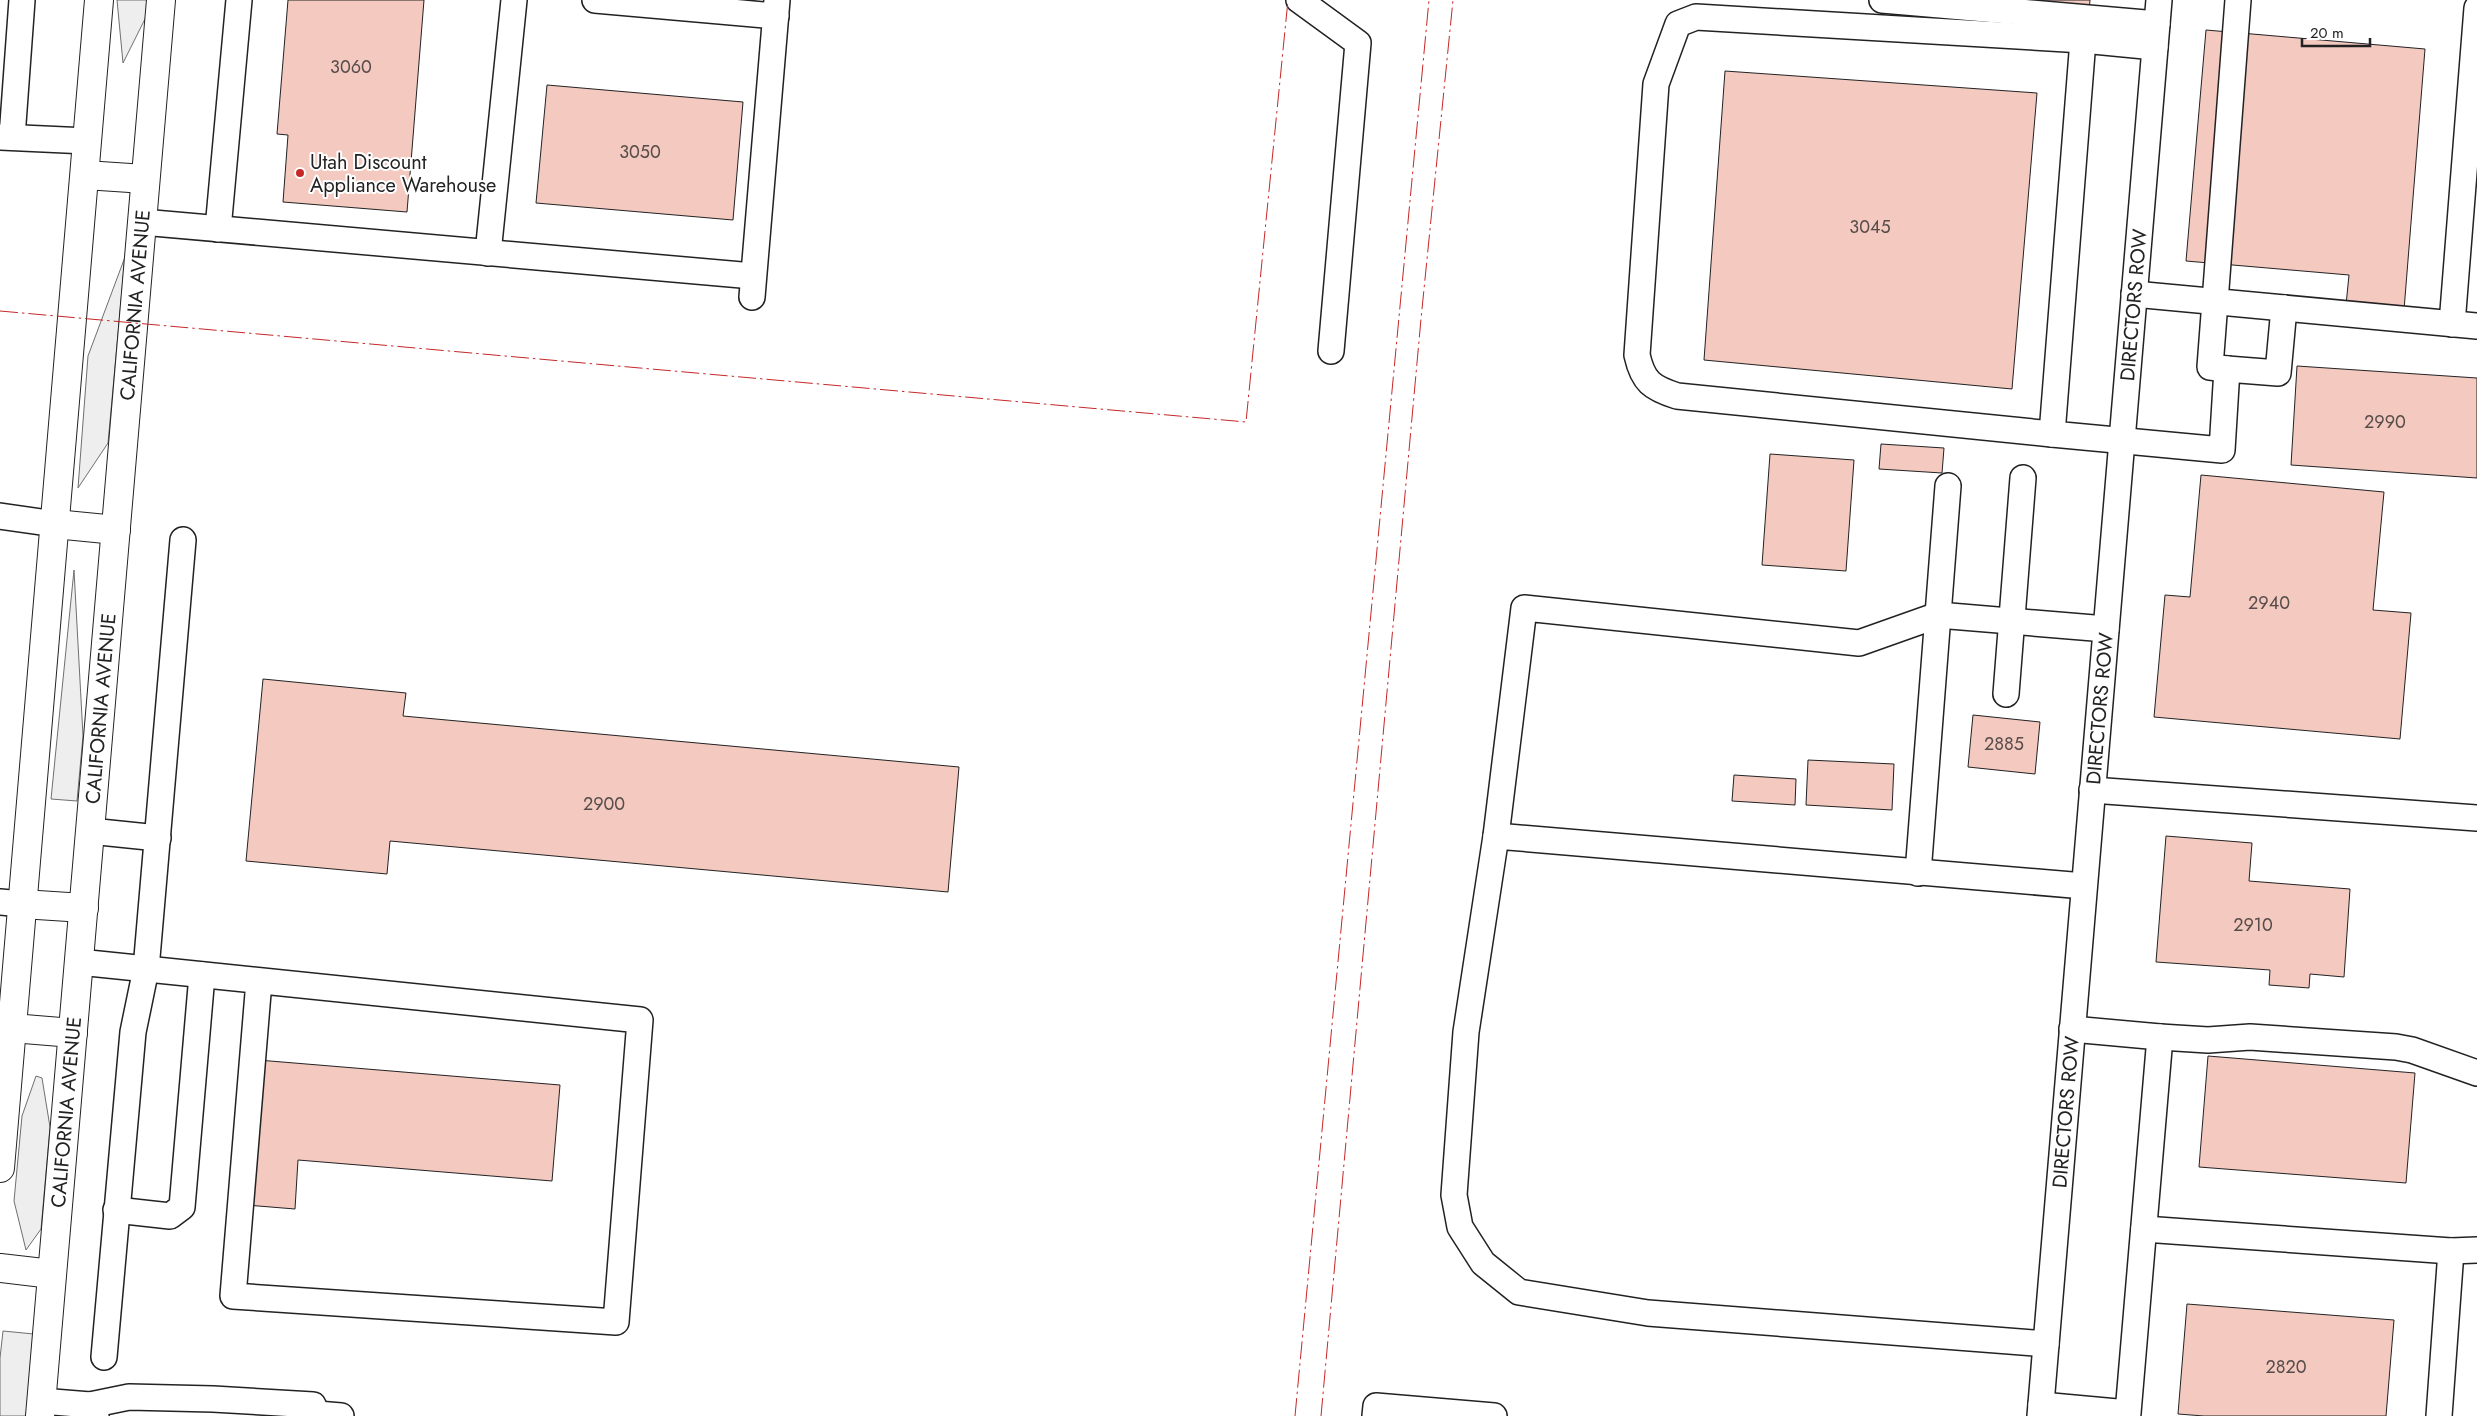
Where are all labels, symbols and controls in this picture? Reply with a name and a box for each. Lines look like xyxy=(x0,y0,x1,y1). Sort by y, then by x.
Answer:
scale bar xyxy=(2302,15,2370,47)
text: 20 m xyxy=(2310,22,2344,44)
house number: 3060 xyxy=(330,54,372,80)
house number: 3050 xyxy=(619,139,661,165)
place label: Utah Discount Appliance Warehouse xyxy=(310,148,496,200)
marker: Utah Discount Appliance Warehouse xyxy=(294,167,306,179)
street label: CALIFORNIA AVENUE xyxy=(112,208,158,402)
house number: 3045 xyxy=(1849,214,1891,240)
street label: DIRECTORS ROW xyxy=(2113,228,2154,382)
house number: 2990 xyxy=(2364,409,2406,435)
house number: 2940 xyxy=(2248,590,2290,616)
street label: CALIFORNIA AVENUE xyxy=(78,612,123,805)
street label: DIRECTORS ROW xyxy=(2079,631,2120,786)
house number: 2885 xyxy=(1984,731,2024,757)
house number: 2900 xyxy=(583,791,625,817)
house number: 2910 xyxy=(2233,912,2273,938)
street label: CALIFORNIA AVENUE xyxy=(43,1015,89,1209)
street label: DIRECTORS ROW xyxy=(2045,1035,2086,1189)
house number: 2820 xyxy=(2265,1354,2307,1380)

